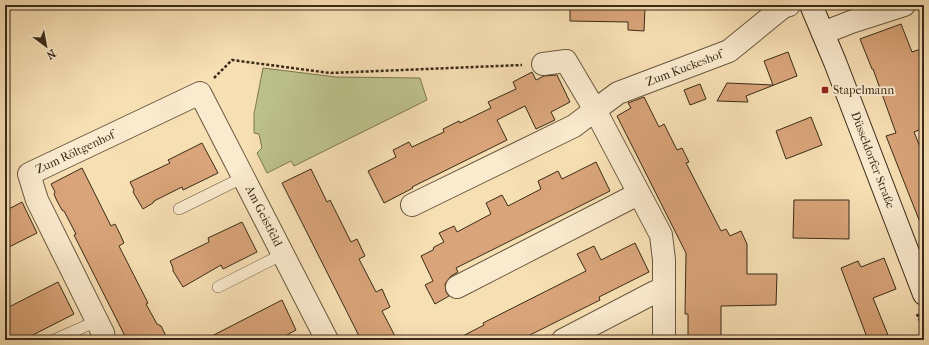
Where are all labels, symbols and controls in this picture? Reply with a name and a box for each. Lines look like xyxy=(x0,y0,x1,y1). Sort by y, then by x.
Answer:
north arrow xyxy=(26,26,66,66)
text: N xyxy=(44,46,58,62)
street label: Zum Kuckeshof xyxy=(644,46,727,89)
place label: Stapelmann xyxy=(833,83,894,97)
marker: Stapelmann xyxy=(820,85,830,95)
street label: Düsseldorfer Straße xyxy=(848,110,898,210)
street label: Zum Röltgenhof xyxy=(33,126,119,176)
street label: Am Geistfeld xyxy=(242,182,286,249)

